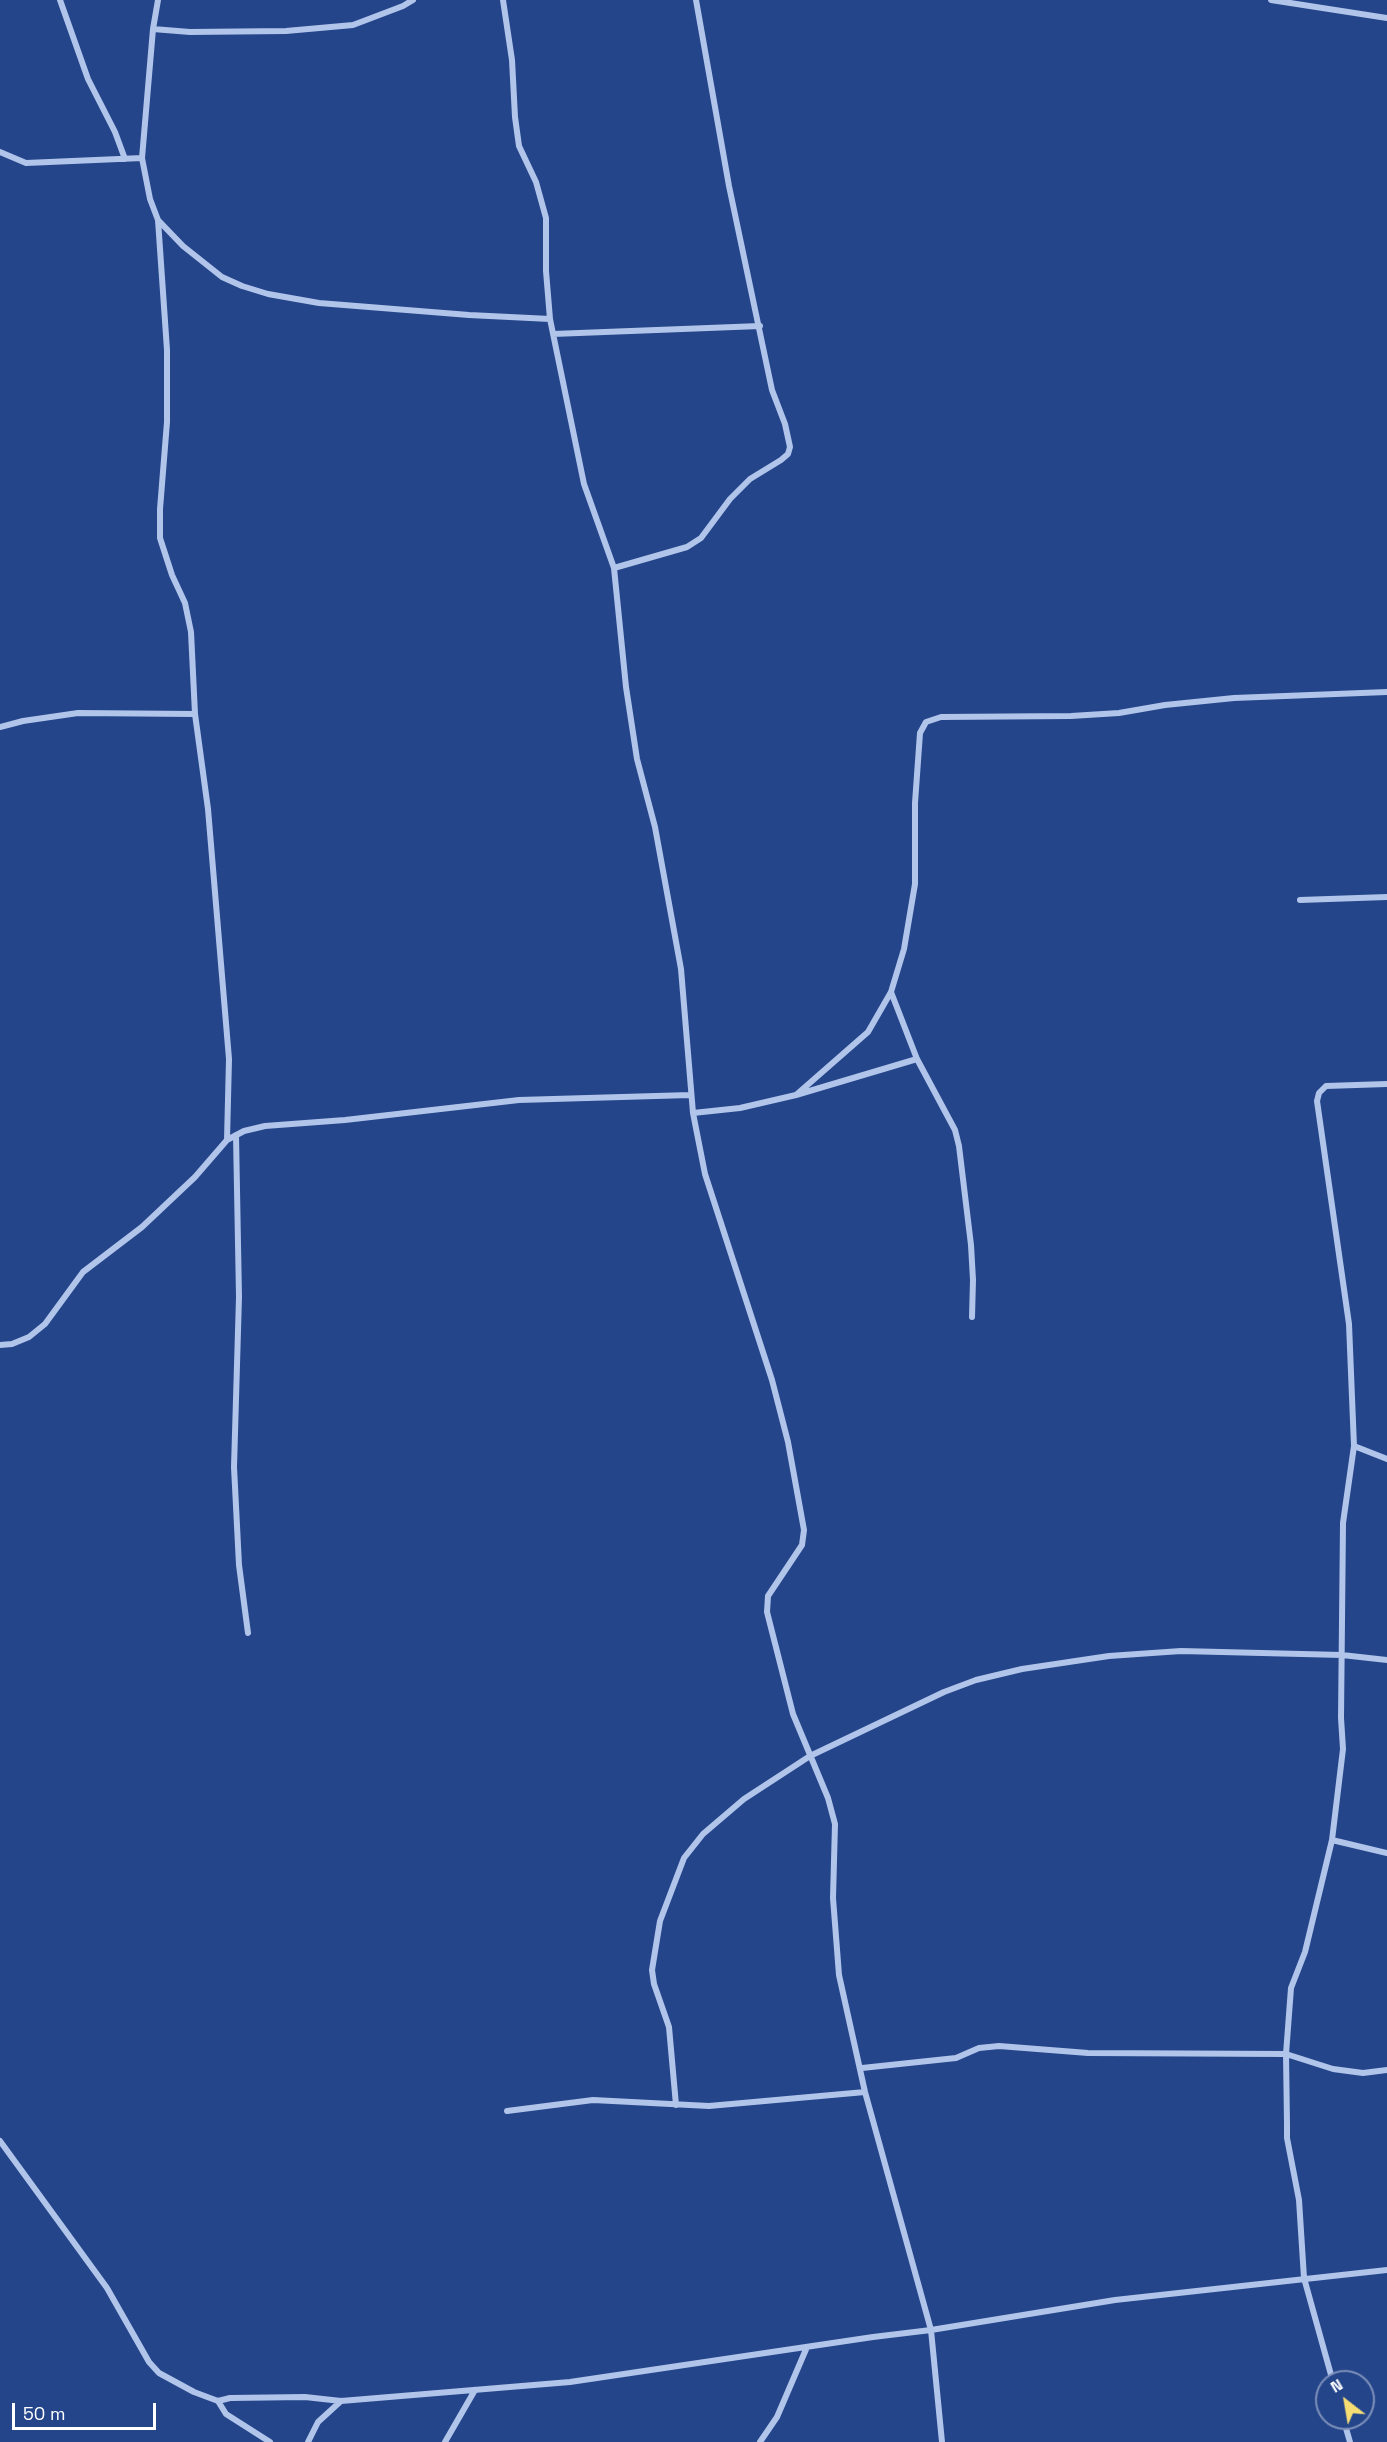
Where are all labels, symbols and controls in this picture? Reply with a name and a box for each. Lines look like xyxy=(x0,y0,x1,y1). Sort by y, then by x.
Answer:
north arrow xyxy=(1315,2370,1375,2430)
text: N xyxy=(1326,2374,1347,2398)
scale bar xyxy=(15,2391,159,2429)
text: 50 m xyxy=(23,2402,65,2425)

